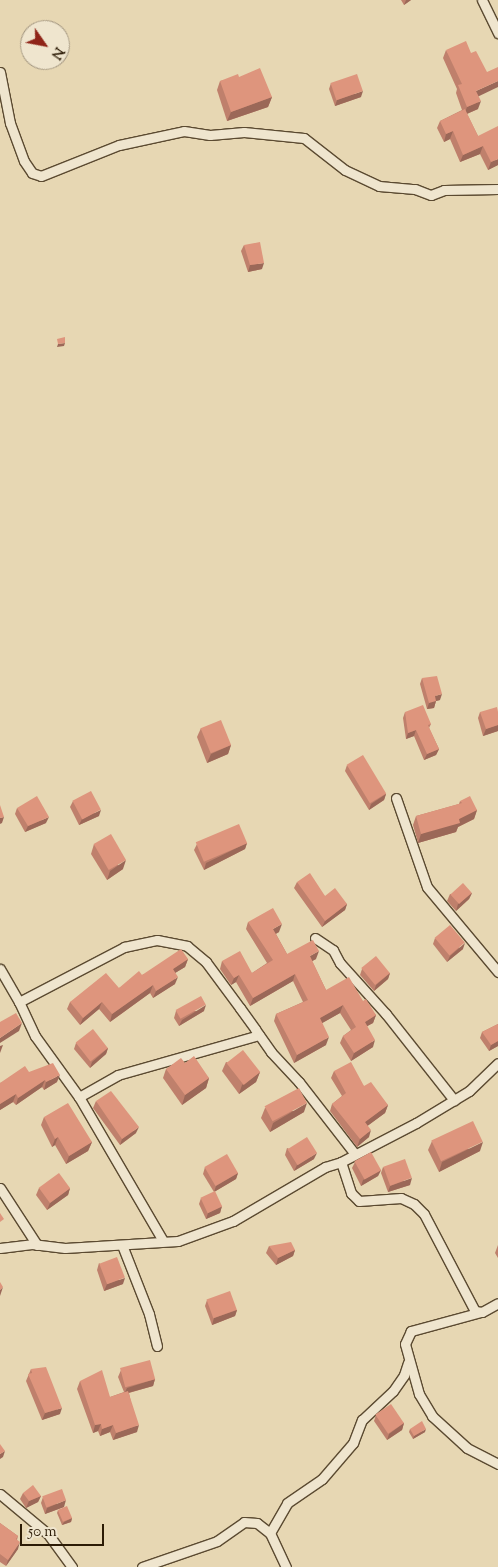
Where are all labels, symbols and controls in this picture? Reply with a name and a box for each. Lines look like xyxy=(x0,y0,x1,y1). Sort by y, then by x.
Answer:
north arrow xyxy=(20,20,70,70)
text: N xyxy=(45,42,68,63)
scale bar xyxy=(22,1514,106,1546)
text: 50 m xyxy=(28,1522,57,1543)

